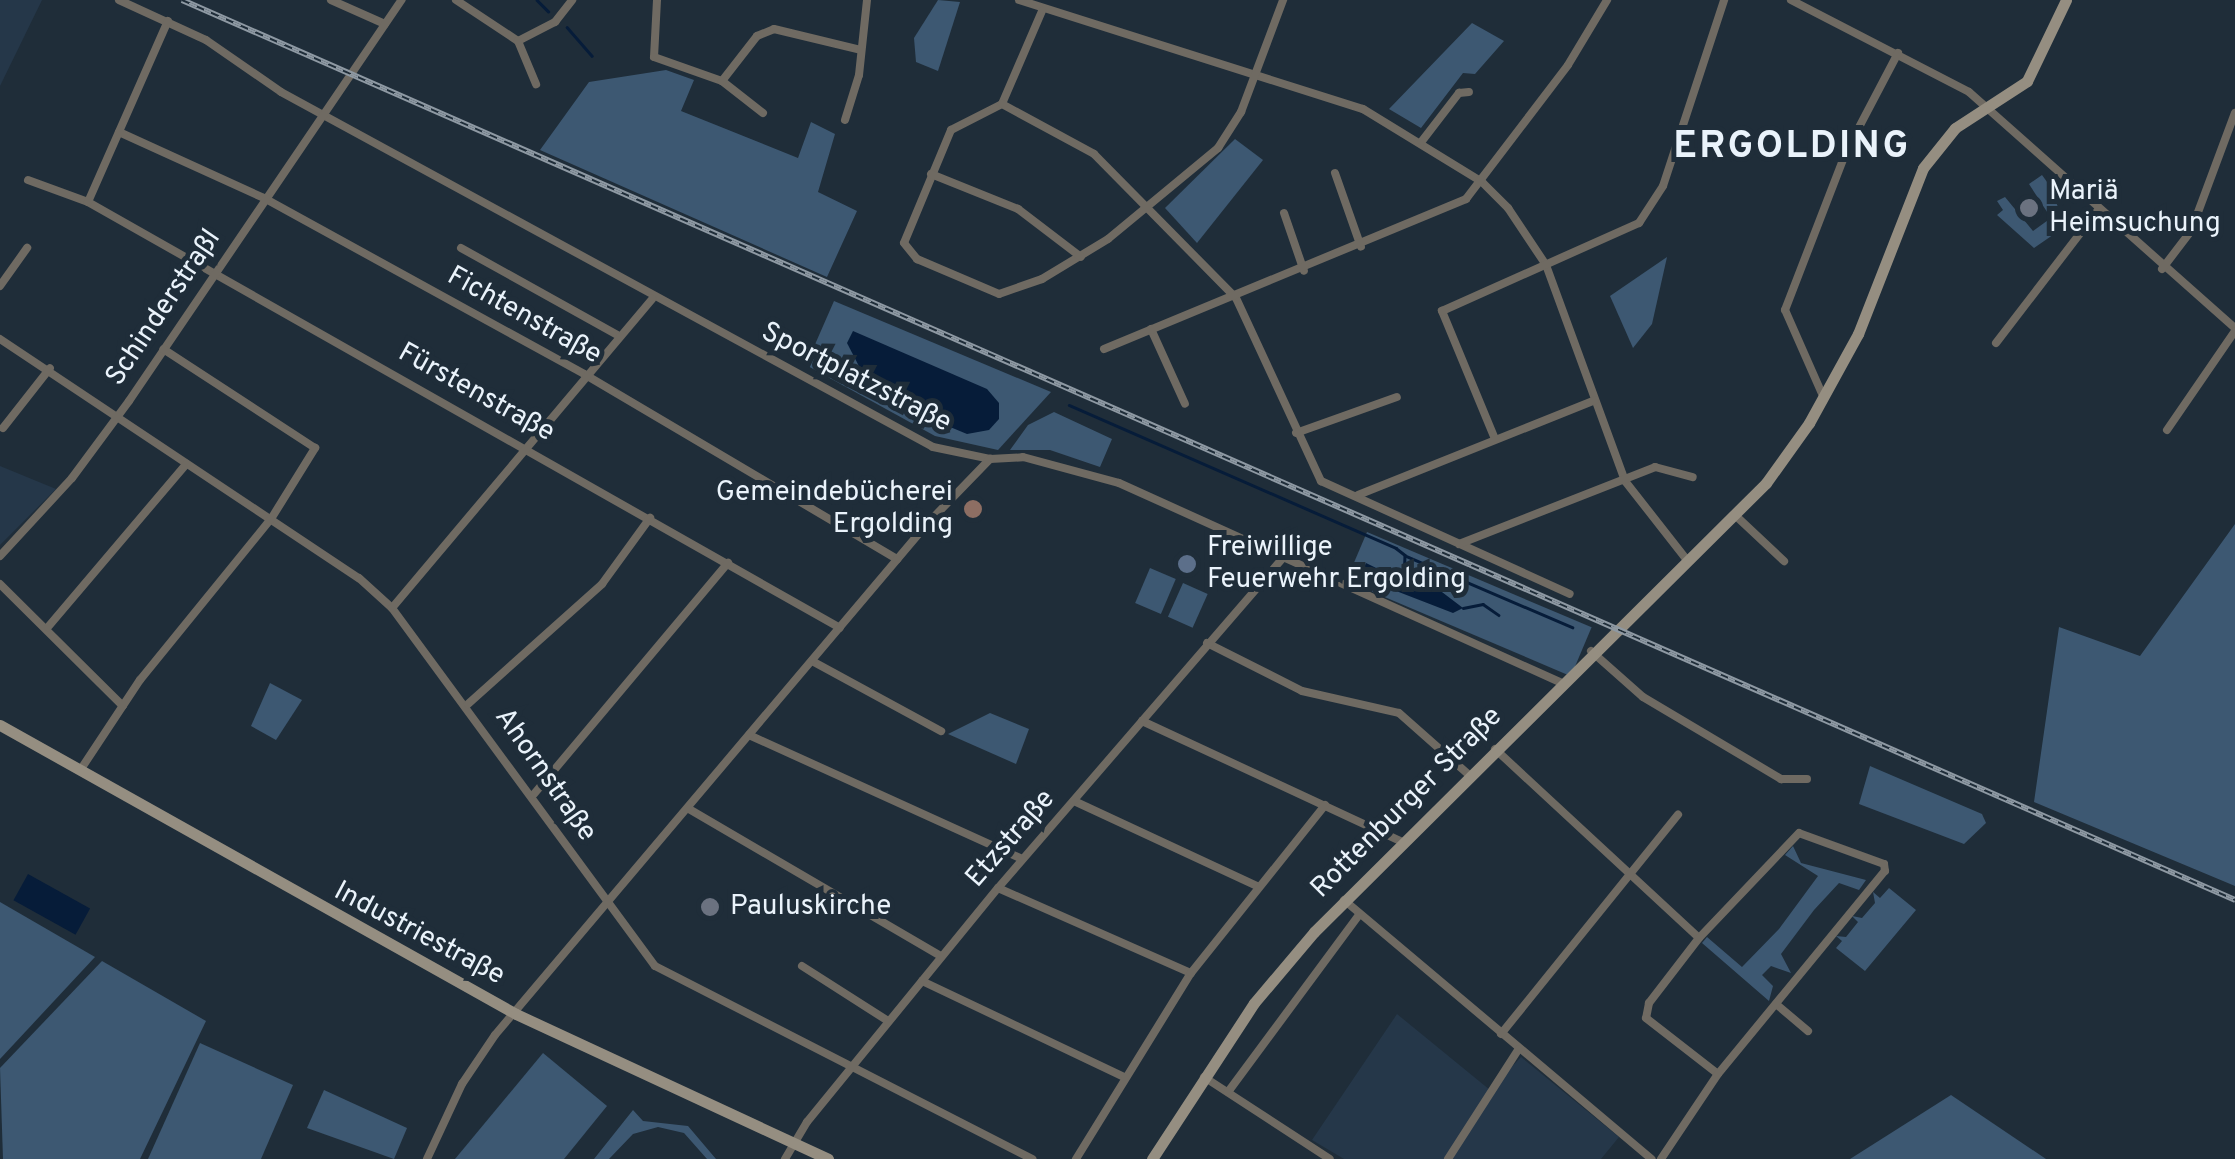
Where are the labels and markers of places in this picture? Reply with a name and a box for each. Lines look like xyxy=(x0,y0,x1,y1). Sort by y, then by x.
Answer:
place label: Mariä Heimsuchung xyxy=(2049,175,2221,241)
marker: Mariä Heimsuchung xyxy=(2018,197,2040,219)
place label: Gemeindebücherei Ergolding xyxy=(716,476,953,542)
marker: Gemeindebücherei Ergolding xyxy=(962,498,984,520)
place label: Freiwillige Feuerwehr Ergolding xyxy=(1207,531,1466,597)
marker: Freiwillige Feuerwehr Ergolding xyxy=(1176,553,1198,575)
place label: Pauluskirche xyxy=(730,890,891,924)
marker: Pauluskirche xyxy=(699,896,721,918)

